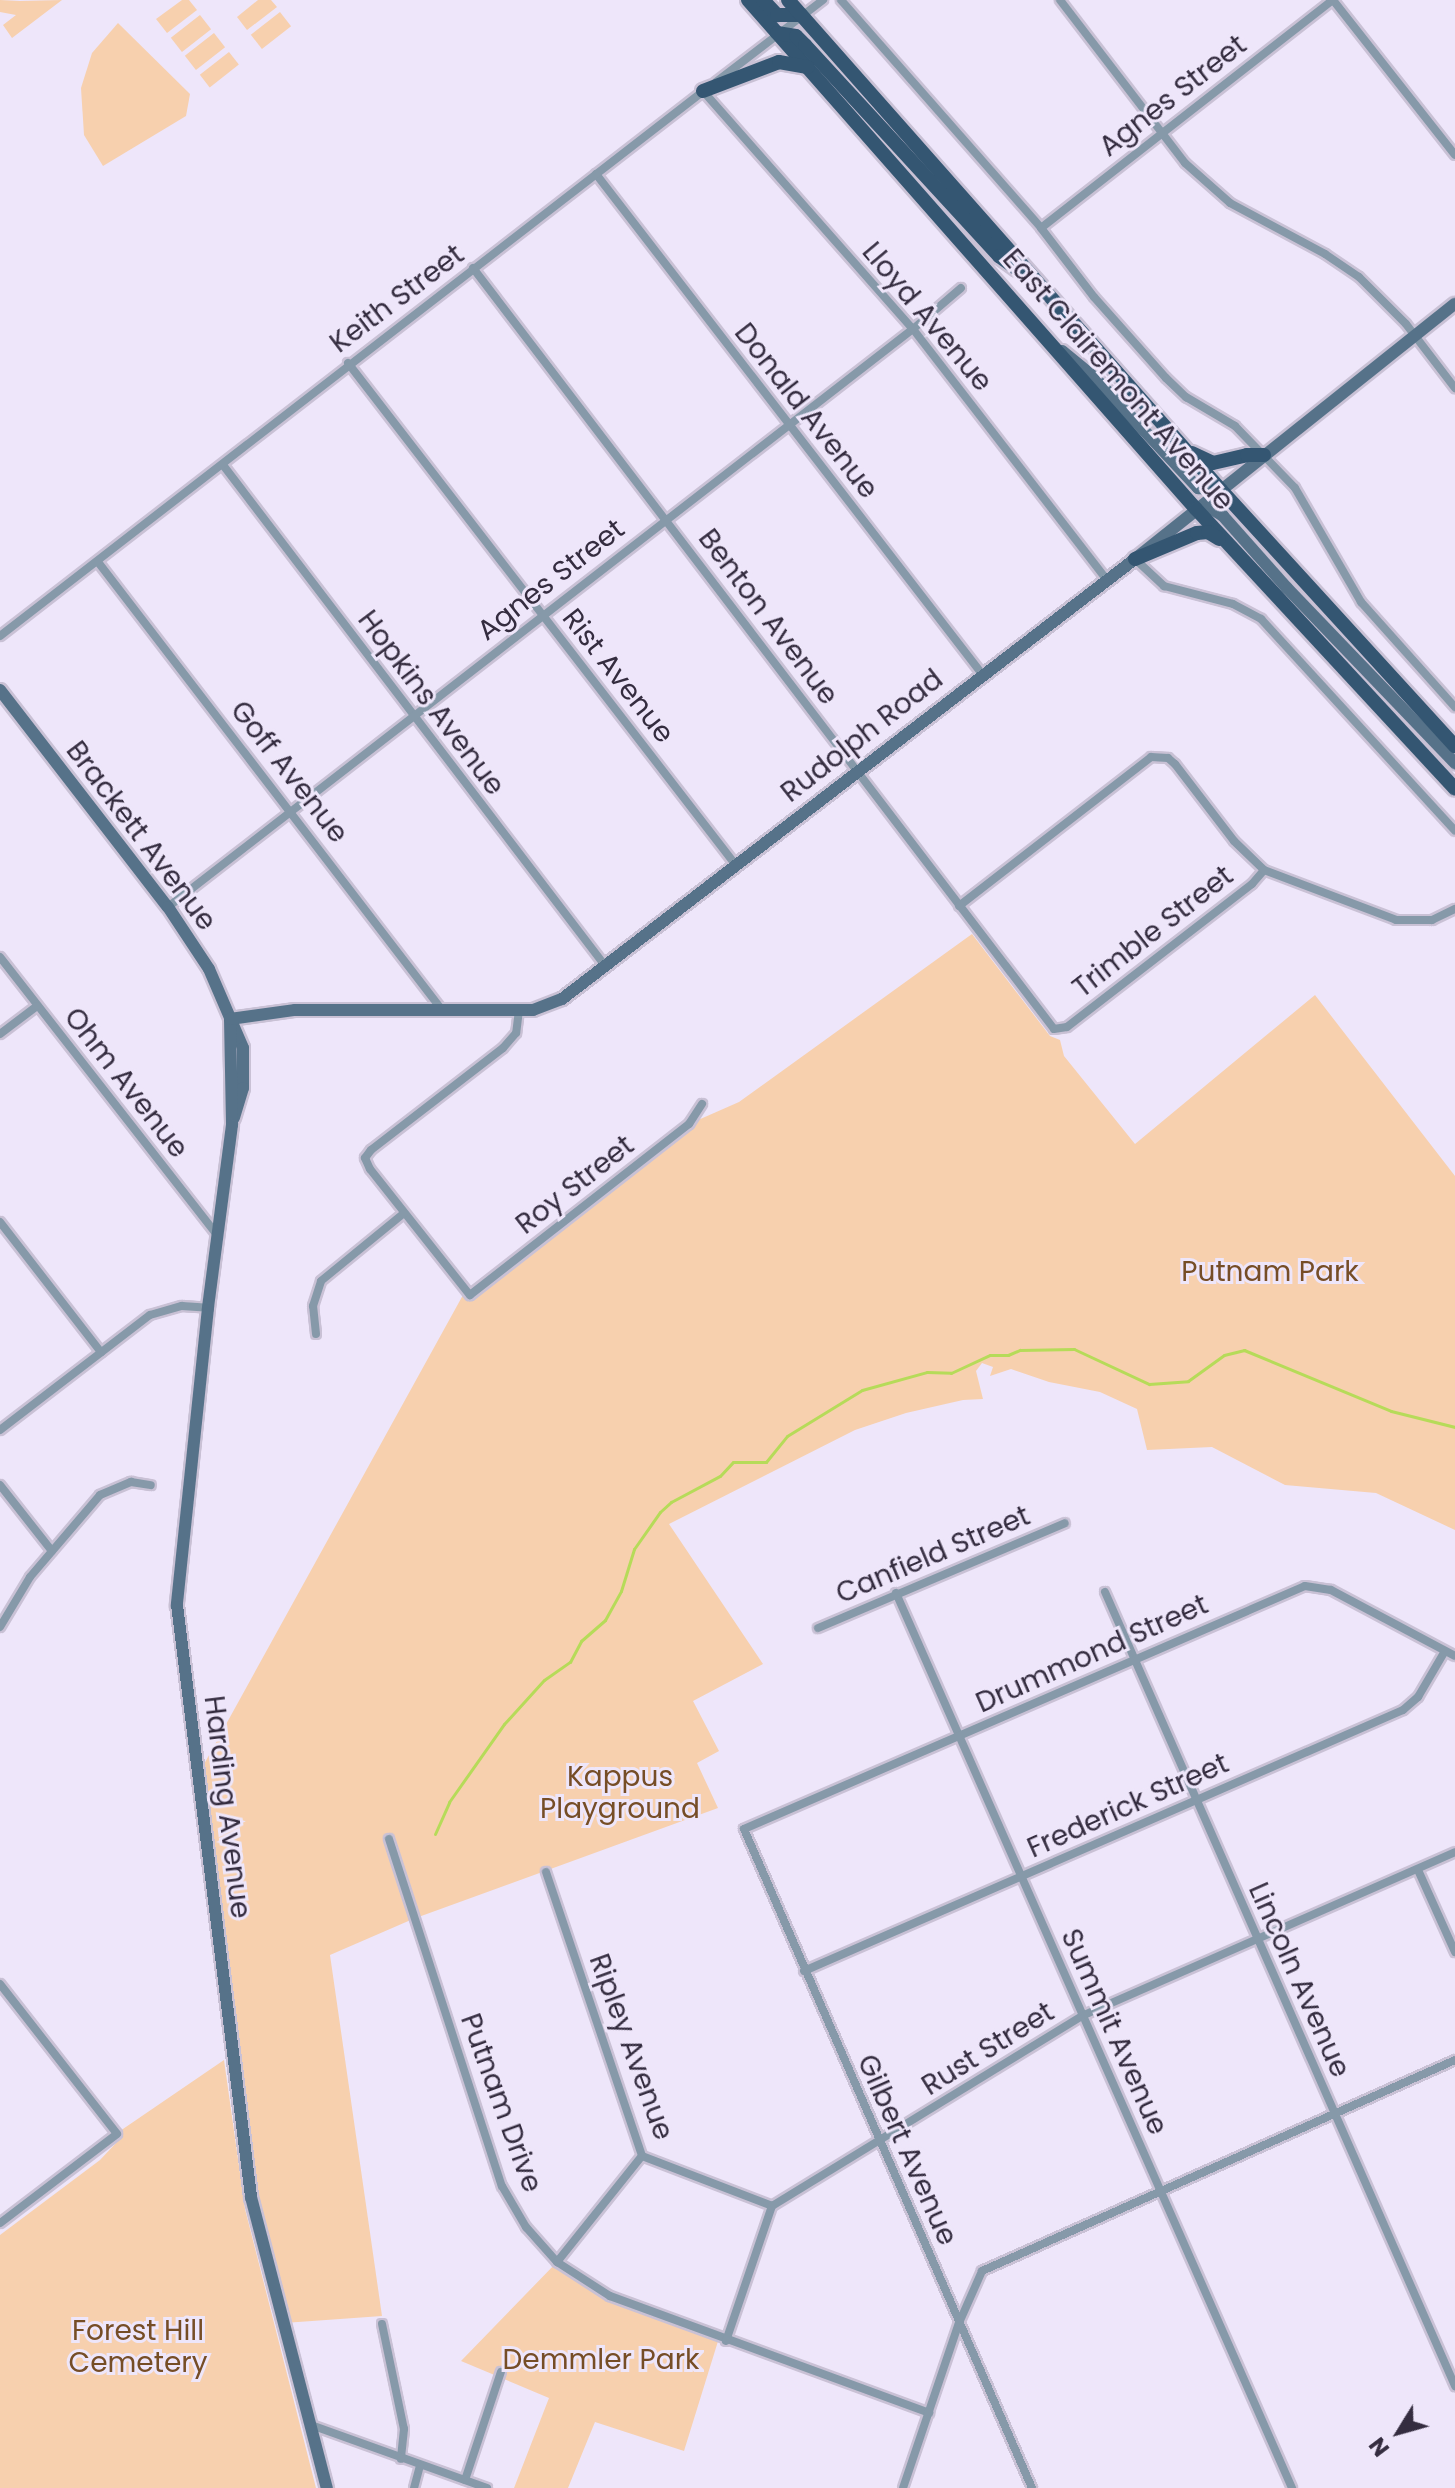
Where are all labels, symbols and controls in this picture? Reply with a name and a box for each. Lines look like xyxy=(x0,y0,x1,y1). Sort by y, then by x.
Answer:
street label: Agnes Street xyxy=(1093,28,1253,164)
street label: Lloyd Avenue xyxy=(855,236,999,398)
street label: Keith Street xyxy=(324,238,470,360)
street label: East Clairemont Avenue xyxy=(995,242,1241,518)
street label: Donald Avenue xyxy=(727,317,885,505)
street label: Agnes Street xyxy=(471,512,631,648)
street label: Benton Avenue xyxy=(691,523,845,711)
street label: Rist Avenue xyxy=(555,602,681,750)
street label: Hopkins Avenue xyxy=(351,604,511,802)
street label: Rudolph Road xyxy=(775,662,949,810)
street label: Goff Avenue xyxy=(223,694,355,850)
street label: Brackett Avenue xyxy=(59,735,223,937)
street label: Trimble Street xyxy=(1066,859,1240,1005)
street label: Ohm Avenue xyxy=(57,1001,195,1165)
street label: Roy Street xyxy=(509,1129,641,1241)
park label: Putnam Park xyxy=(1181,1255,1359,1289)
street label: Canfield Street xyxy=(831,1499,1035,1611)
street label: Drummond Street xyxy=(971,1588,1213,1720)
street label: Harding Avenue xyxy=(197,1694,257,1920)
street label: Frederick Street xyxy=(1022,1747,1234,1865)
park label: Kappus Playground xyxy=(540,1760,700,1826)
street label: Lincoln Avenue xyxy=(1241,1878,1357,2082)
street label: Summit Avenue xyxy=(1054,1924,1174,2140)
street label: Ripley Avenue xyxy=(582,1949,680,2145)
street label: Rust Street xyxy=(916,1995,1060,2103)
street label: Putnam Drive xyxy=(453,2009,549,2197)
street label: Gilbert Avenue xyxy=(850,2049,964,2251)
park label: Forest Hill Cemetery xyxy=(69,2314,207,2380)
park label: Demmler Park xyxy=(502,2343,700,2377)
north arrow xyxy=(1359,2392,1439,2472)
text: N xyxy=(1362,2431,1397,2463)

